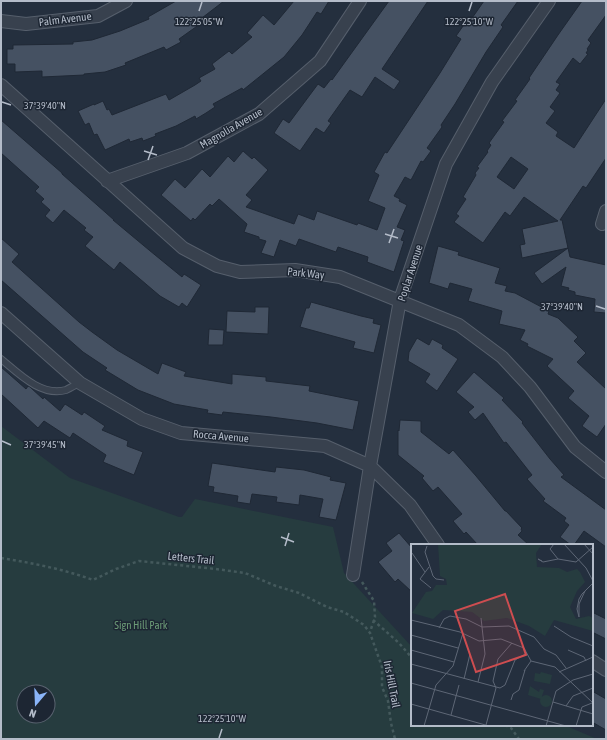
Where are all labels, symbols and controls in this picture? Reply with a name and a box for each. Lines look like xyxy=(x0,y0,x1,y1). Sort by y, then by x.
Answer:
street label: Palm Avenue xyxy=(38,10,92,28)
text: 122°25'05"W xyxy=(175,16,224,27)
text: 122°25'10"W xyxy=(445,16,494,27)
text: 37°39'40"N xyxy=(24,100,66,111)
street label: Magnolia Avenue xyxy=(198,105,264,151)
street label: Poplar Avenue xyxy=(395,243,425,303)
street label: Park Way xyxy=(287,265,326,281)
text: 37°39'40"N xyxy=(541,301,583,312)
street label: Rocca Avenue xyxy=(193,428,249,444)
text: 37°39'45"N xyxy=(24,439,66,450)
inset map xyxy=(411,544,593,726)
street label: Letters Trail xyxy=(167,550,215,566)
park label: Sign Hill Park xyxy=(114,619,168,631)
street label: Iris Hill Trail xyxy=(382,659,402,709)
north arrow xyxy=(16,684,56,724)
text: N xyxy=(28,707,38,720)
text: 122°25'10"W xyxy=(198,713,247,724)

